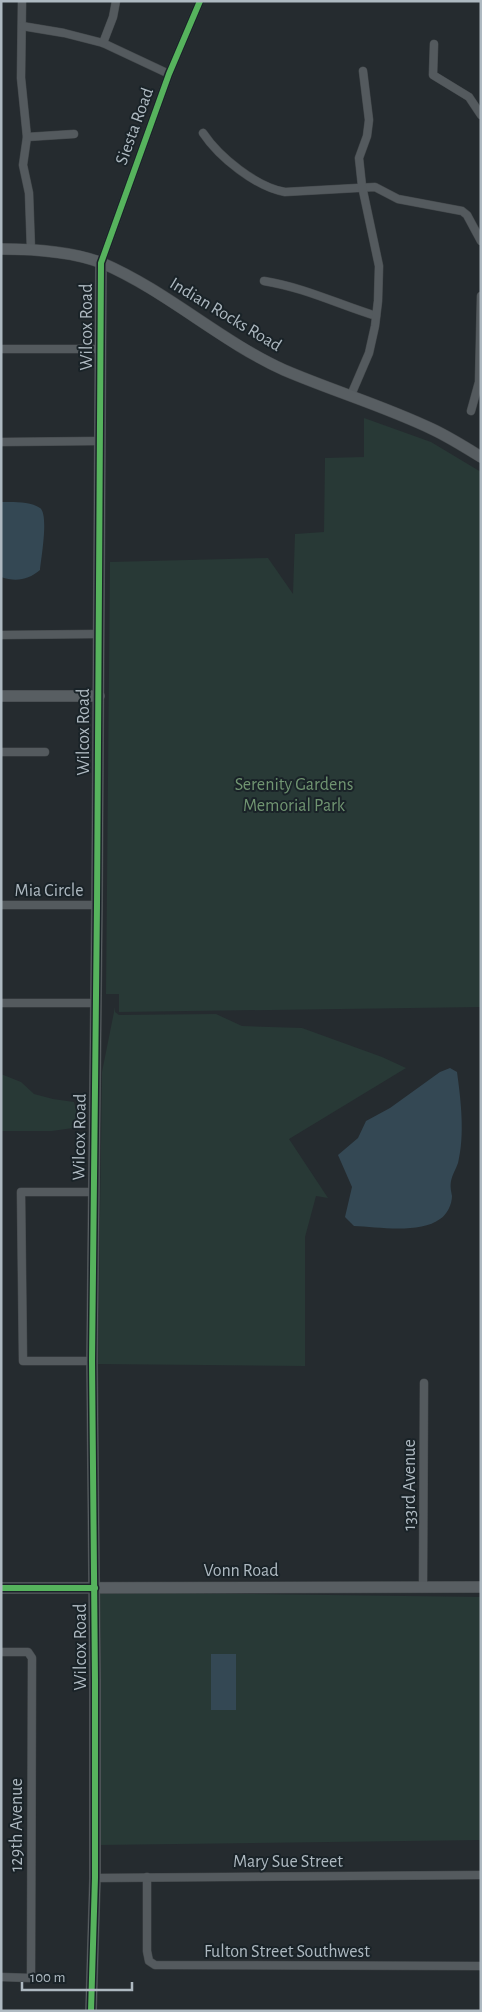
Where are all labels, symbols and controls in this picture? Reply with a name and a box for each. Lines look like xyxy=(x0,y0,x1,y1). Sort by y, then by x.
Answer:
street label: Siesta Road xyxy=(113,85,157,167)
street label: Indian Rocks Road xyxy=(167,274,284,355)
street label: Wilcox Road xyxy=(78,284,96,370)
street label: Wilcox Road xyxy=(75,689,93,775)
park label: Serenity Gardens Memorial Park xyxy=(235,776,353,815)
street label: Mia Circle xyxy=(14,882,84,900)
street label: Wilcox Road xyxy=(70,1093,90,1181)
street label: 133rd Avenue xyxy=(401,1439,419,1531)
street label: Vonn Road xyxy=(203,1562,279,1580)
street label: Wilcox Road xyxy=(72,1604,90,1690)
street label: 129th Avenue xyxy=(8,1778,26,1872)
street label: Mary Sue Street xyxy=(233,1853,343,1871)
street label: Fulton Street Southwest xyxy=(204,1943,370,1961)
scale bar xyxy=(22,1960,132,1992)
text: 100 m xyxy=(30,1970,65,1985)

